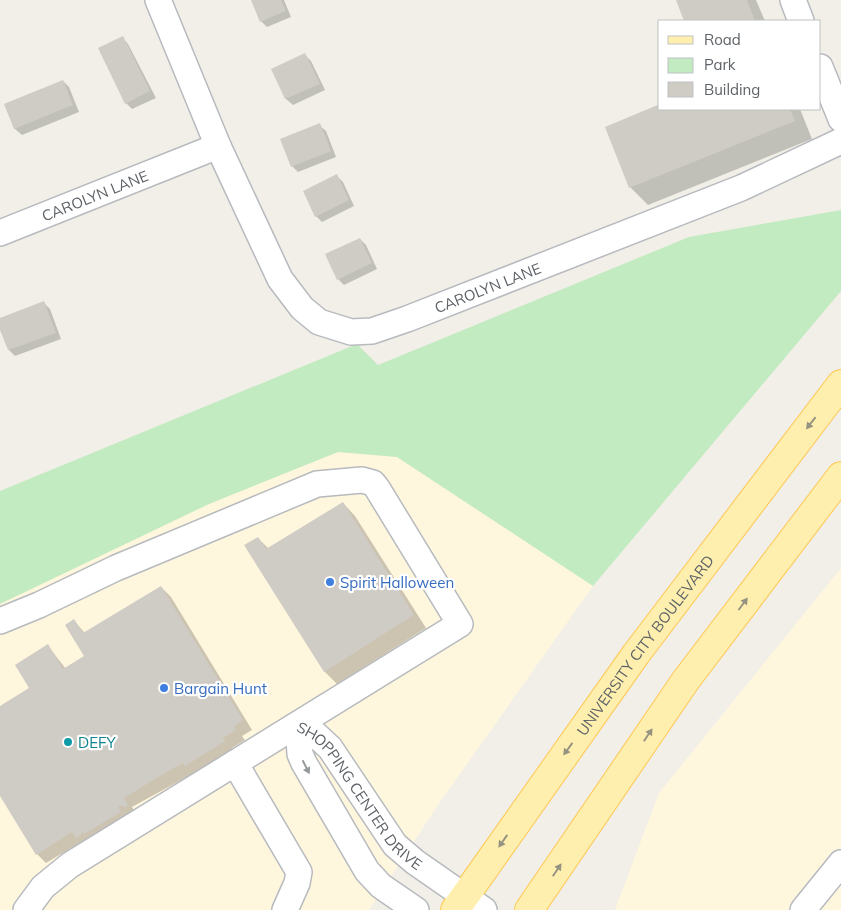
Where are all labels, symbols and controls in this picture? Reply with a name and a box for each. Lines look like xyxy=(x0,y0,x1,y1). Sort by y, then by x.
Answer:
legend xyxy=(658,20,821,110)
text: Road xyxy=(704,30,741,49)
text: Park xyxy=(704,55,736,74)
text: Building xyxy=(704,80,760,99)
street label: CAROLYN LANE xyxy=(39,165,151,225)
street label: CAROLYN LANE xyxy=(431,258,544,317)
one-way arrow xyxy=(806,416,817,429)
street label: UNIVERSITY CITY BOULEVARD xyxy=(572,551,718,739)
place label: Spirit Halloween xyxy=(340,573,454,592)
marker: Spirit Halloween xyxy=(324,576,336,588)
one-way arrow xyxy=(738,597,748,611)
place label: Bargain Hunt xyxy=(174,679,267,698)
marker: Bargain Hunt xyxy=(158,682,170,694)
street label: SHOPPING CENTER DRIVE xyxy=(294,717,426,874)
one-way arrow xyxy=(643,729,653,742)
place label: DEFY xyxy=(78,733,116,752)
marker: DEFY xyxy=(62,736,74,748)
one-way arrow xyxy=(563,742,573,756)
one-way arrow xyxy=(302,760,310,774)
one-way arrow xyxy=(498,834,508,848)
one-way arrow xyxy=(552,863,561,876)

